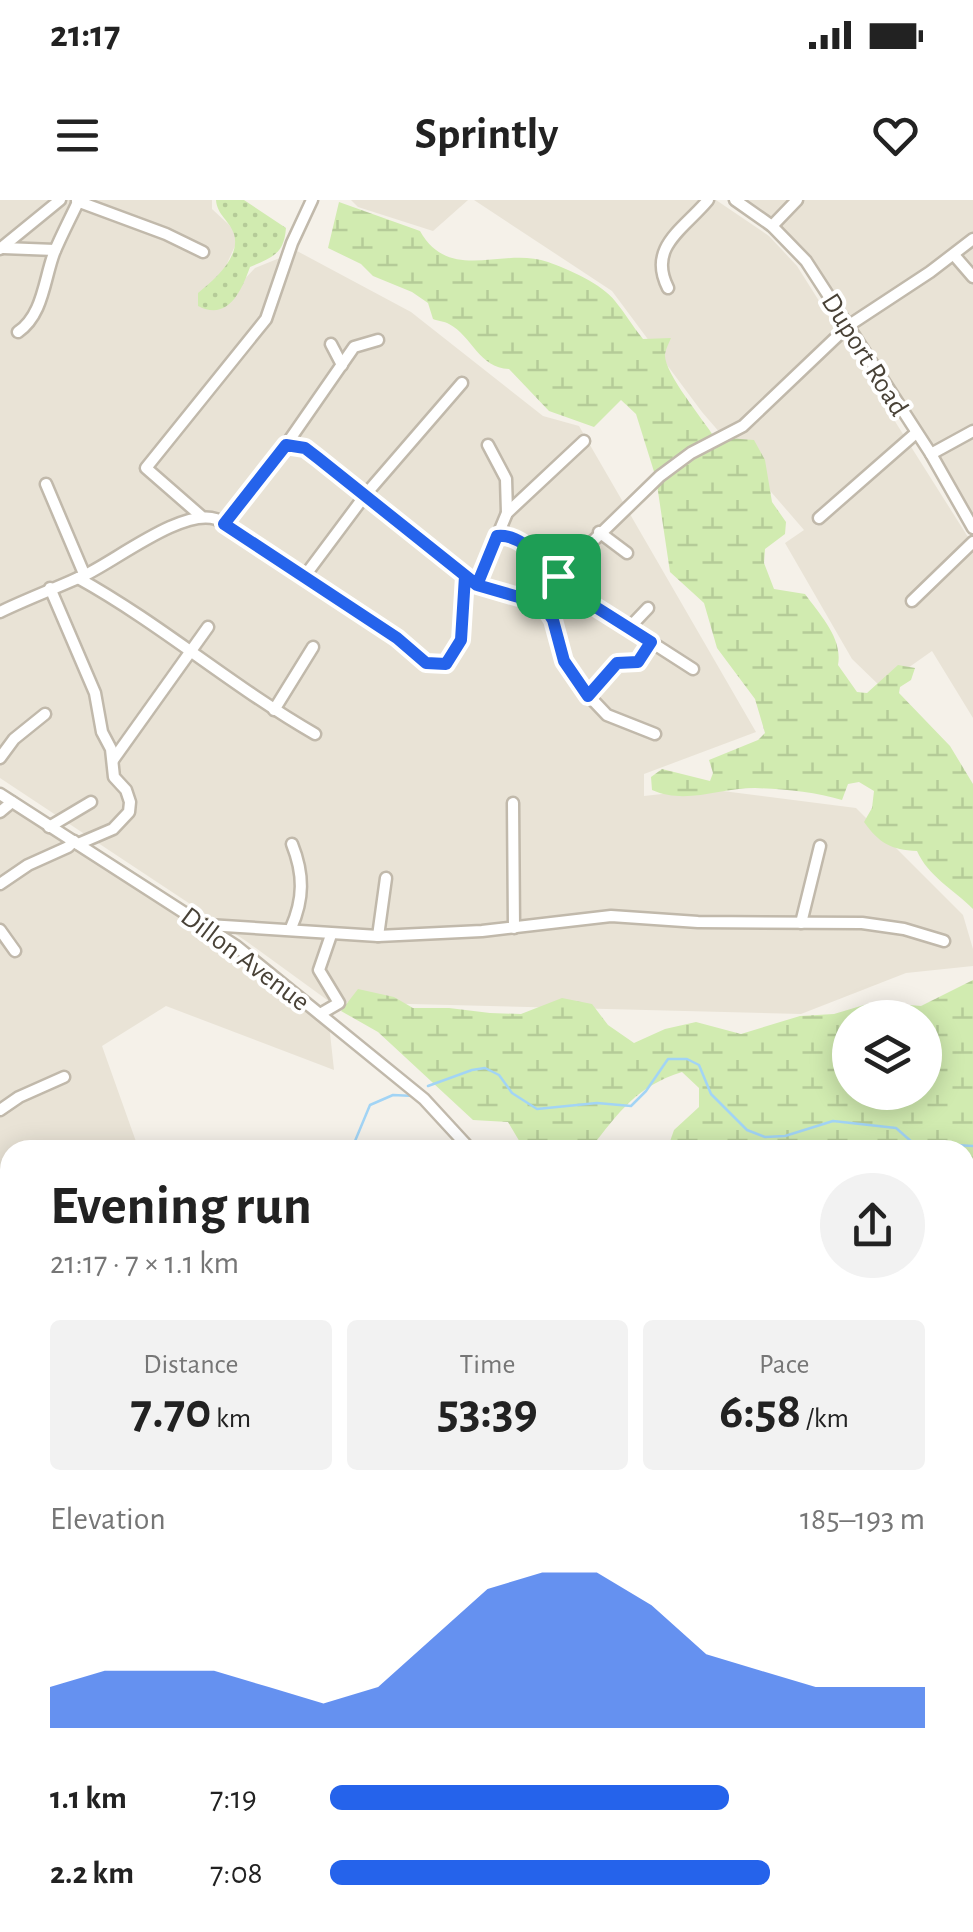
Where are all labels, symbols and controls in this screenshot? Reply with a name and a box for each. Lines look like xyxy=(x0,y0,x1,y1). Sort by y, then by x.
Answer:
text: 21:17 xyxy=(50,16,120,54)
icon: menu xyxy=(50,108,105,163)
icon: heart xyxy=(868,108,923,163)
text: Sprintly xyxy=(415,112,558,157)
street label: Duport Road xyxy=(816,289,913,421)
pin xyxy=(516,534,601,619)
icon: arrive xyxy=(531,549,586,604)
street label: Dillon Avenue xyxy=(175,902,314,1017)
map controls xyxy=(832,1000,942,1110)
button: layers xyxy=(832,1000,942,1110)
button: share xyxy=(820,1173,925,1278)
text: Evening run xyxy=(50,1179,312,1234)
text: 21:17 · 7 × 1.1 km xyxy=(50,1247,239,1279)
text: Distance xyxy=(143,1351,238,1379)
text: Time xyxy=(460,1351,515,1379)
text: Pace xyxy=(759,1351,809,1379)
text: 7.70 xyxy=(131,1387,211,1437)
text: 53:39 xyxy=(437,1387,538,1437)
text: 6:58 xyxy=(719,1387,801,1437)
text: km xyxy=(211,1405,251,1433)
text: /km xyxy=(801,1405,849,1433)
text: Elevation xyxy=(50,1503,166,1535)
text: 185–193 m xyxy=(800,1503,925,1535)
text: 1.1 km xyxy=(50,1782,127,1814)
text: 7:19 xyxy=(210,1782,257,1814)
text: 2.2 km xyxy=(50,1857,134,1889)
text: 7:08 xyxy=(210,1857,263,1889)

